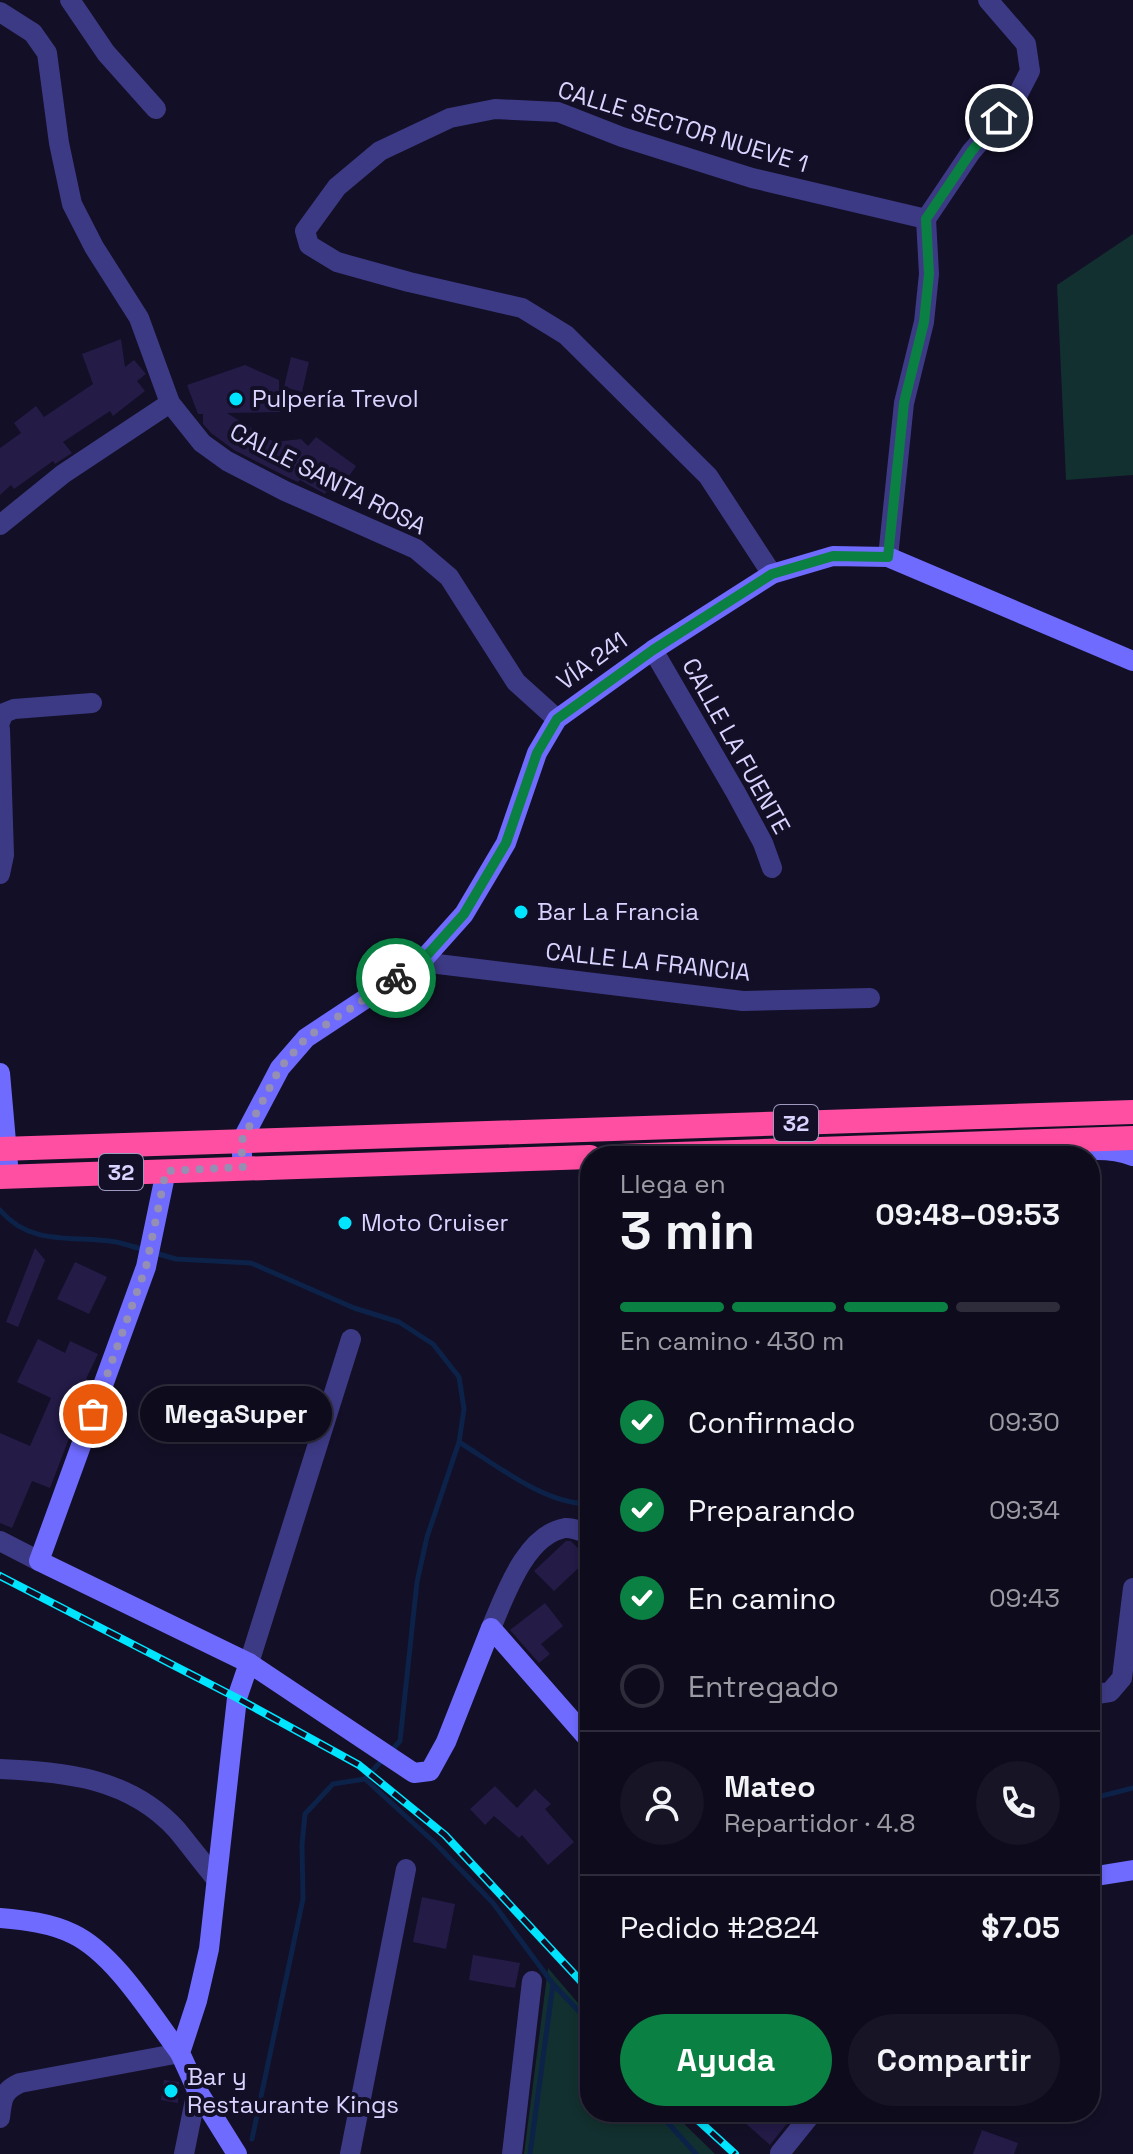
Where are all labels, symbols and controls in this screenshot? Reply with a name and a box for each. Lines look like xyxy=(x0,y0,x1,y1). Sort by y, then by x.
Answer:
street label: CALLE SECTOR NUEVE 1 xyxy=(554,74,812,179)
pin xyxy=(965,84,1033,152)
icon: home xyxy=(977,96,1021,140)
place label: Pulpería Trevol xyxy=(252,383,419,414)
marker: Pulpería Trevol xyxy=(227,390,245,408)
street label: CALLE SANTA ROSA xyxy=(225,416,432,541)
street label: VÍA 241 xyxy=(550,625,633,697)
street label: CALLE LA FUENTE xyxy=(675,652,798,839)
place label: Bar La Francia xyxy=(537,896,699,927)
marker: Bar La Francia xyxy=(512,903,530,921)
street label: CALLE LA FRANCIA xyxy=(544,935,752,988)
courier xyxy=(356,938,436,1018)
icon: bike xyxy=(374,956,418,1000)
road number: 32 xyxy=(774,1105,818,1141)
road number: 32 xyxy=(99,1154,143,1190)
text: Llega en xyxy=(620,1167,726,1201)
text: 09:48–09:53 xyxy=(875,1195,1060,1234)
text: 3 min xyxy=(620,1198,755,1264)
place label: Moto Cruiser xyxy=(361,1207,509,1238)
marker: Moto Cruiser xyxy=(336,1214,354,1232)
text: En camino · 430 m xyxy=(620,1324,844,1358)
pin xyxy=(59,1380,127,1448)
callout: MegaSuper xyxy=(141,1386,333,1442)
icon: bag xyxy=(71,1392,115,1436)
text: MegaSuper xyxy=(164,1397,308,1431)
icon: check xyxy=(620,1400,664,1444)
text: Confirmado xyxy=(688,1403,855,1442)
text: 09:30 xyxy=(988,1405,1060,1439)
icon: check xyxy=(620,1488,664,1532)
text: Preparando xyxy=(688,1491,855,1530)
text: 09:34 xyxy=(989,1493,1060,1527)
icon: check xyxy=(620,1576,664,1620)
text: En camino xyxy=(688,1579,836,1618)
text: 09:43 xyxy=(989,1581,1060,1615)
text: Entregado xyxy=(688,1667,839,1706)
button: person xyxy=(620,1761,704,1845)
button: phone xyxy=(976,1761,1060,1845)
text: Mateo xyxy=(724,1767,816,1806)
text: Repartidor · 4.8 xyxy=(724,1806,916,1840)
text: Pedido #2824 xyxy=(620,1908,819,1947)
text: $7.05 xyxy=(981,1908,1060,1947)
button: Ayuda xyxy=(620,2014,832,2106)
button: Compartir xyxy=(848,2014,1060,2106)
place label: Bar y Restaurante Kings xyxy=(187,2061,399,2120)
marker: Bar y Restaurante Kings xyxy=(162,2082,180,2100)

